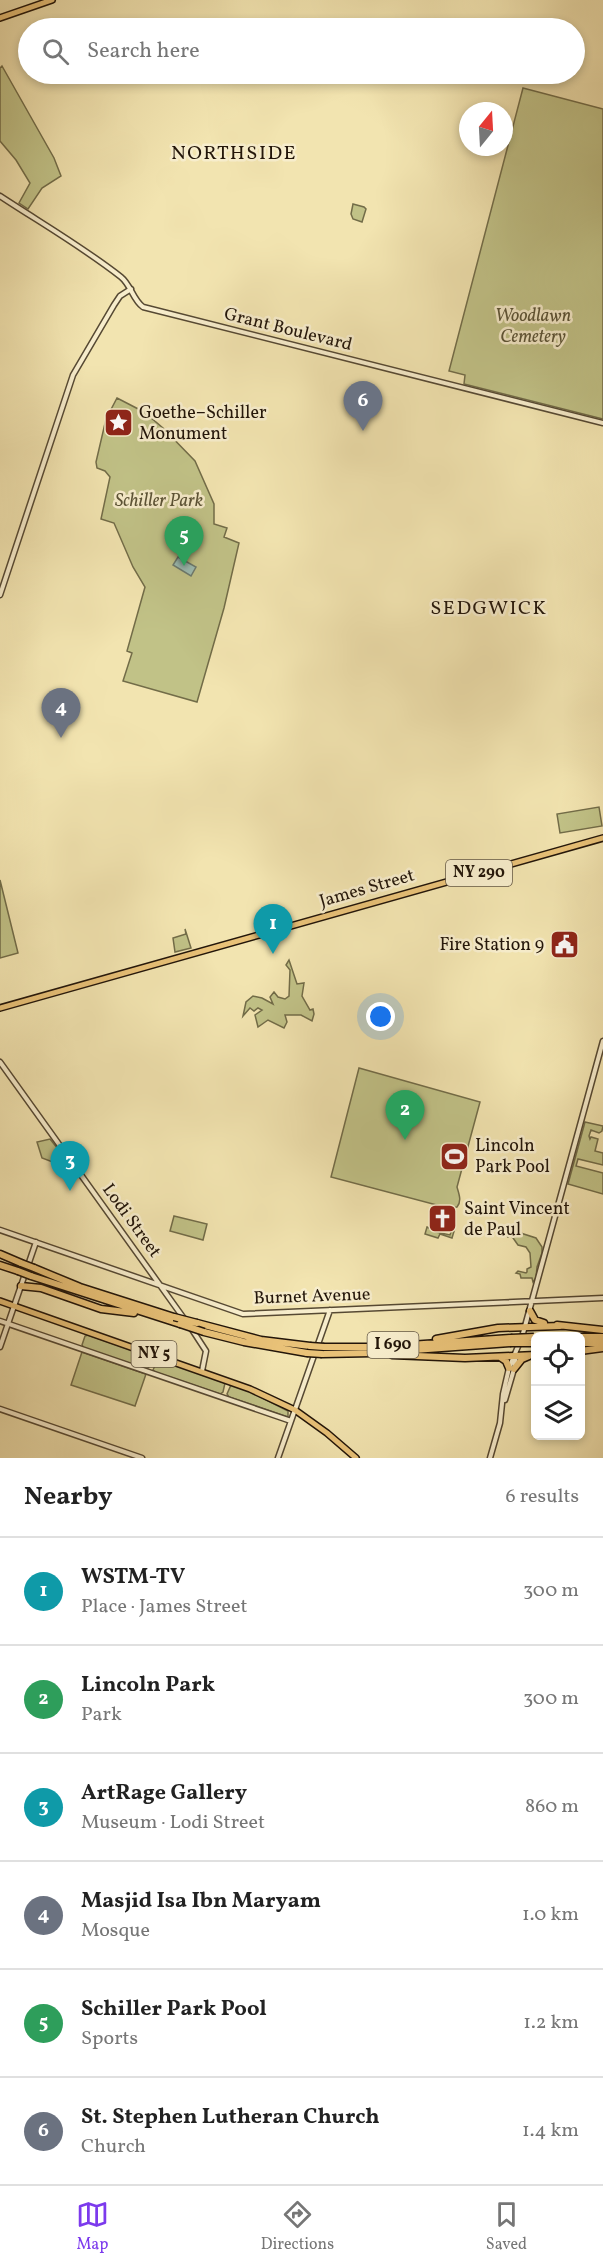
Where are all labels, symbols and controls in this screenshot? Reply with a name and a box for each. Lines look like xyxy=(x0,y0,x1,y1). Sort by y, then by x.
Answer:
search box xyxy=(18,18,585,84)
icon: search xyxy=(39,35,72,68)
text: Search here xyxy=(87,36,200,67)
north arrow xyxy=(459,102,513,156)
district label: NORTHSIDE xyxy=(171,140,297,168)
street label: Grant Boulevard xyxy=(221,302,355,358)
park label: Woodlawn Cemetery xyxy=(495,304,571,350)
pin: 6 xyxy=(344,382,382,431)
place label: Goethe–Schiller Monument xyxy=(139,401,267,447)
place icon: Goethe–Schiller Monument xyxy=(102,407,134,439)
park label: Schiller Park xyxy=(115,489,203,514)
pin: 5 xyxy=(164,516,204,566)
district label: SEDGWICK xyxy=(430,595,548,623)
pin: 4 xyxy=(42,688,80,738)
road number: NY 290 xyxy=(446,860,512,886)
street label: James Street xyxy=(317,863,417,915)
pin: 1 xyxy=(254,904,292,954)
public building icon: Fire Station 9 xyxy=(549,929,581,961)
place label: Fire Station 9 xyxy=(439,933,544,958)
your location xyxy=(366,1002,395,1031)
pin: 2 xyxy=(386,1090,424,1140)
place label: Lincoln Park Pool xyxy=(475,1134,550,1180)
sports icon: Lincoln Park Pool xyxy=(438,1140,470,1172)
pin: 3 xyxy=(50,1142,90,1191)
street label: Lodi Street xyxy=(96,1179,166,1263)
place label: Saint Vincent de Paul xyxy=(464,1197,570,1243)
church icon: Saint Vincent de Paul xyxy=(427,1203,459,1235)
street label: Burnet Avenue xyxy=(253,1282,371,1312)
road number: I 690 xyxy=(368,1332,418,1358)
map controls xyxy=(531,1332,585,1440)
button: locate xyxy=(531,1332,585,1386)
road number: NY 5 xyxy=(132,1341,176,1367)
button: layers xyxy=(531,1386,585,1440)
text: Nearby xyxy=(24,1479,113,1515)
text: 6 results xyxy=(506,1483,579,1511)
text: WSTM-TV xyxy=(81,1562,185,1593)
text: 1 xyxy=(39,1577,48,1605)
text: 300 m xyxy=(523,1577,579,1605)
text: Place · James Street xyxy=(81,1593,248,1621)
text: Lincoln Park xyxy=(81,1670,215,1701)
text: 2 xyxy=(38,1685,49,1713)
text: 300 m xyxy=(523,1685,579,1713)
text: Park xyxy=(81,1701,122,1729)
text: ArtRage Gallery xyxy=(81,1778,247,1809)
text: 3 xyxy=(38,1793,49,1821)
text: 860 m xyxy=(525,1793,579,1821)
text: Museum · Lodi Street xyxy=(81,1809,265,1837)
text: Masjid Isa Ibn Maryam xyxy=(81,1886,321,1917)
text: 4 xyxy=(37,1901,50,1929)
text: 1.0 km xyxy=(522,1901,579,1929)
text: Mosque xyxy=(81,1917,150,1945)
text: Schiller Park Pool xyxy=(81,1994,267,2025)
text: 5 xyxy=(39,2009,48,2037)
text: 1.2 km xyxy=(523,2009,579,2037)
text: Sports xyxy=(81,2025,138,2053)
text: St. Stephen Lutheran Church xyxy=(81,2102,380,2133)
text: 6 xyxy=(38,2117,49,2145)
text: 1.4 km xyxy=(522,2117,579,2145)
text: Church xyxy=(81,2133,146,2161)
tab: Map xyxy=(76,2198,109,2256)
tab: Directions xyxy=(261,2198,334,2256)
tab: Saved xyxy=(486,2198,527,2256)

